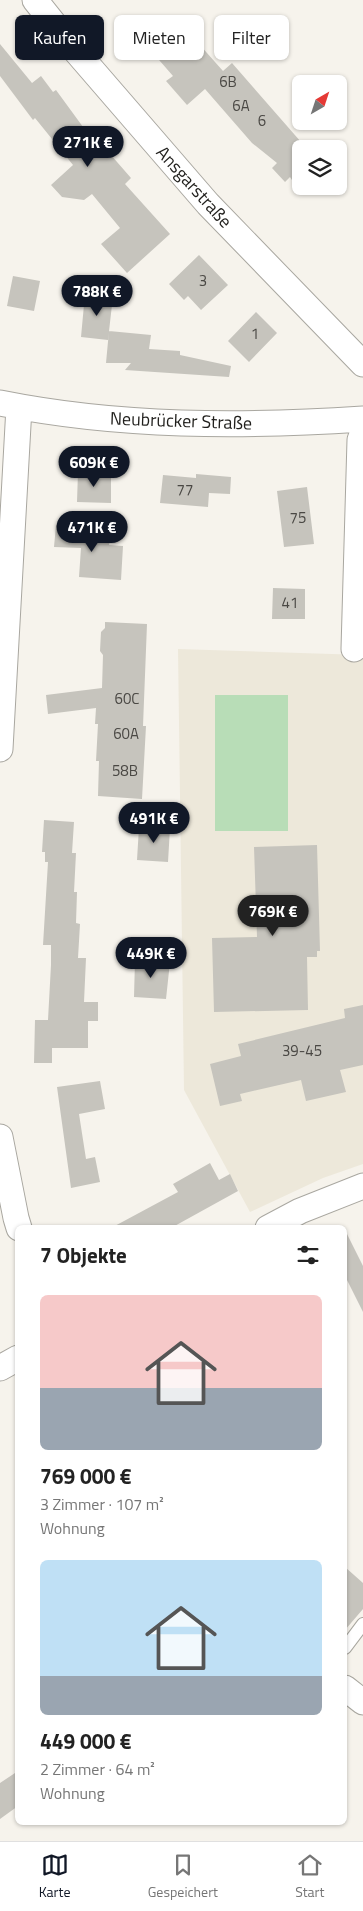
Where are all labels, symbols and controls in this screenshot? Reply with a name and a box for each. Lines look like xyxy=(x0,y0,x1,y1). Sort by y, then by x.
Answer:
chip: Kaufen xyxy=(15,15,104,60)
chip: Mieten xyxy=(114,15,204,60)
chip: Filter xyxy=(214,15,289,60)
house number: 6B xyxy=(219,70,237,93)
north arrow xyxy=(292,75,348,130)
map controls xyxy=(292,75,347,195)
house number: 6A xyxy=(232,94,250,117)
house number: 6 xyxy=(258,109,266,132)
pin: 271K € xyxy=(47,126,129,168)
text: 271K € xyxy=(64,130,112,154)
street label: Ansgarstraße xyxy=(150,140,239,234)
button: layers xyxy=(292,140,347,195)
house number: 3 xyxy=(199,269,207,292)
pin: 788K € xyxy=(56,274,138,317)
text: 788K € xyxy=(73,279,121,303)
house number: 1 xyxy=(251,322,259,345)
street label: Neubrücker Straße xyxy=(110,405,252,436)
pin: 609K € xyxy=(53,446,135,488)
text: 609K € xyxy=(70,450,118,474)
house number: 77 xyxy=(177,478,193,501)
house number: 75 xyxy=(290,506,306,529)
pin: 471K € xyxy=(51,510,133,553)
text: 471K € xyxy=(68,515,116,539)
house number: 41 xyxy=(282,591,298,614)
house number: 60C xyxy=(115,687,139,710)
house number: 60A xyxy=(113,722,139,745)
house number: 58B xyxy=(112,759,138,782)
pin: 491K € xyxy=(113,802,195,844)
text: 491K € xyxy=(130,806,178,830)
pin: 769K € xyxy=(232,894,314,937)
text: 769K € xyxy=(249,899,297,923)
pin: 449K € xyxy=(110,936,192,979)
text: 449K € xyxy=(127,941,175,965)
house number: 39-45 xyxy=(282,1039,322,1062)
text: 7 Objekte xyxy=(40,1239,127,1271)
icon: filters xyxy=(294,1241,322,1269)
icon: home xyxy=(136,1328,226,1418)
text: 769 000 € xyxy=(40,1460,132,1492)
text: 3 Zimmer · 107 m² xyxy=(40,1492,164,1516)
text: Wohnung xyxy=(40,1516,105,1540)
icon: home xyxy=(136,1593,226,1683)
text: 449 000 € xyxy=(40,1725,132,1757)
text: 2 Zimmer · 64 m² xyxy=(40,1757,155,1781)
text: Wohnung xyxy=(40,1781,105,1805)
tab: Karte xyxy=(39,1851,70,1902)
tab: Gespeichert xyxy=(148,1851,218,1902)
tab: Start xyxy=(295,1851,324,1902)

